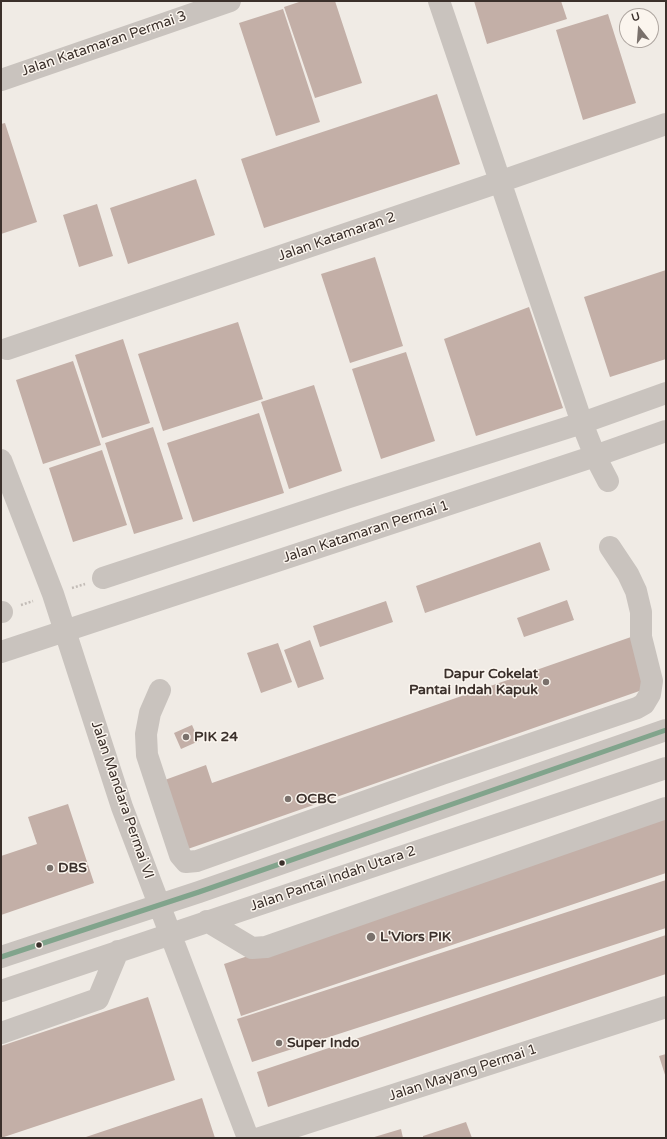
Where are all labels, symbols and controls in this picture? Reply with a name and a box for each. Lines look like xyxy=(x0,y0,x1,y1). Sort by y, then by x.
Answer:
street label: Jalan Katamaran Permai 3 xyxy=(19,8,189,80)
north arrow xyxy=(619,8,659,48)
text: U xyxy=(630,10,642,24)
street label: Jalan Katamaran 2 xyxy=(276,209,398,265)
street label: Jalan Katamaran Permai 1 xyxy=(281,497,451,567)
place label: Dapur Cokelat Pantai Indah Kapuk xyxy=(409,666,538,698)
marker: Dapur Cokelat Pantai Indah Kapuk xyxy=(541,677,551,687)
street label: Jalan Mandara Permai VI xyxy=(87,719,157,881)
place label: PIK 24 xyxy=(194,729,238,745)
marker: PIK 24 xyxy=(181,732,191,742)
place label: OCBC xyxy=(296,791,337,807)
marker: OCBC xyxy=(283,794,293,804)
street label: Jalan Pantai Indah Utara 2 xyxy=(248,843,418,915)
unlabelled marker xyxy=(277,858,287,868)
place label: DBS xyxy=(58,860,87,876)
marker: DBS xyxy=(45,863,55,873)
place label: L'Viors PIK xyxy=(380,929,451,945)
marker: L'Viors PIK xyxy=(365,931,377,943)
unlabelled marker xyxy=(34,940,44,950)
place label: Super Indo xyxy=(287,1035,360,1051)
marker: Super Indo xyxy=(274,1038,284,1048)
street label: Jalan Mayang Permai 1 xyxy=(387,1041,539,1105)

